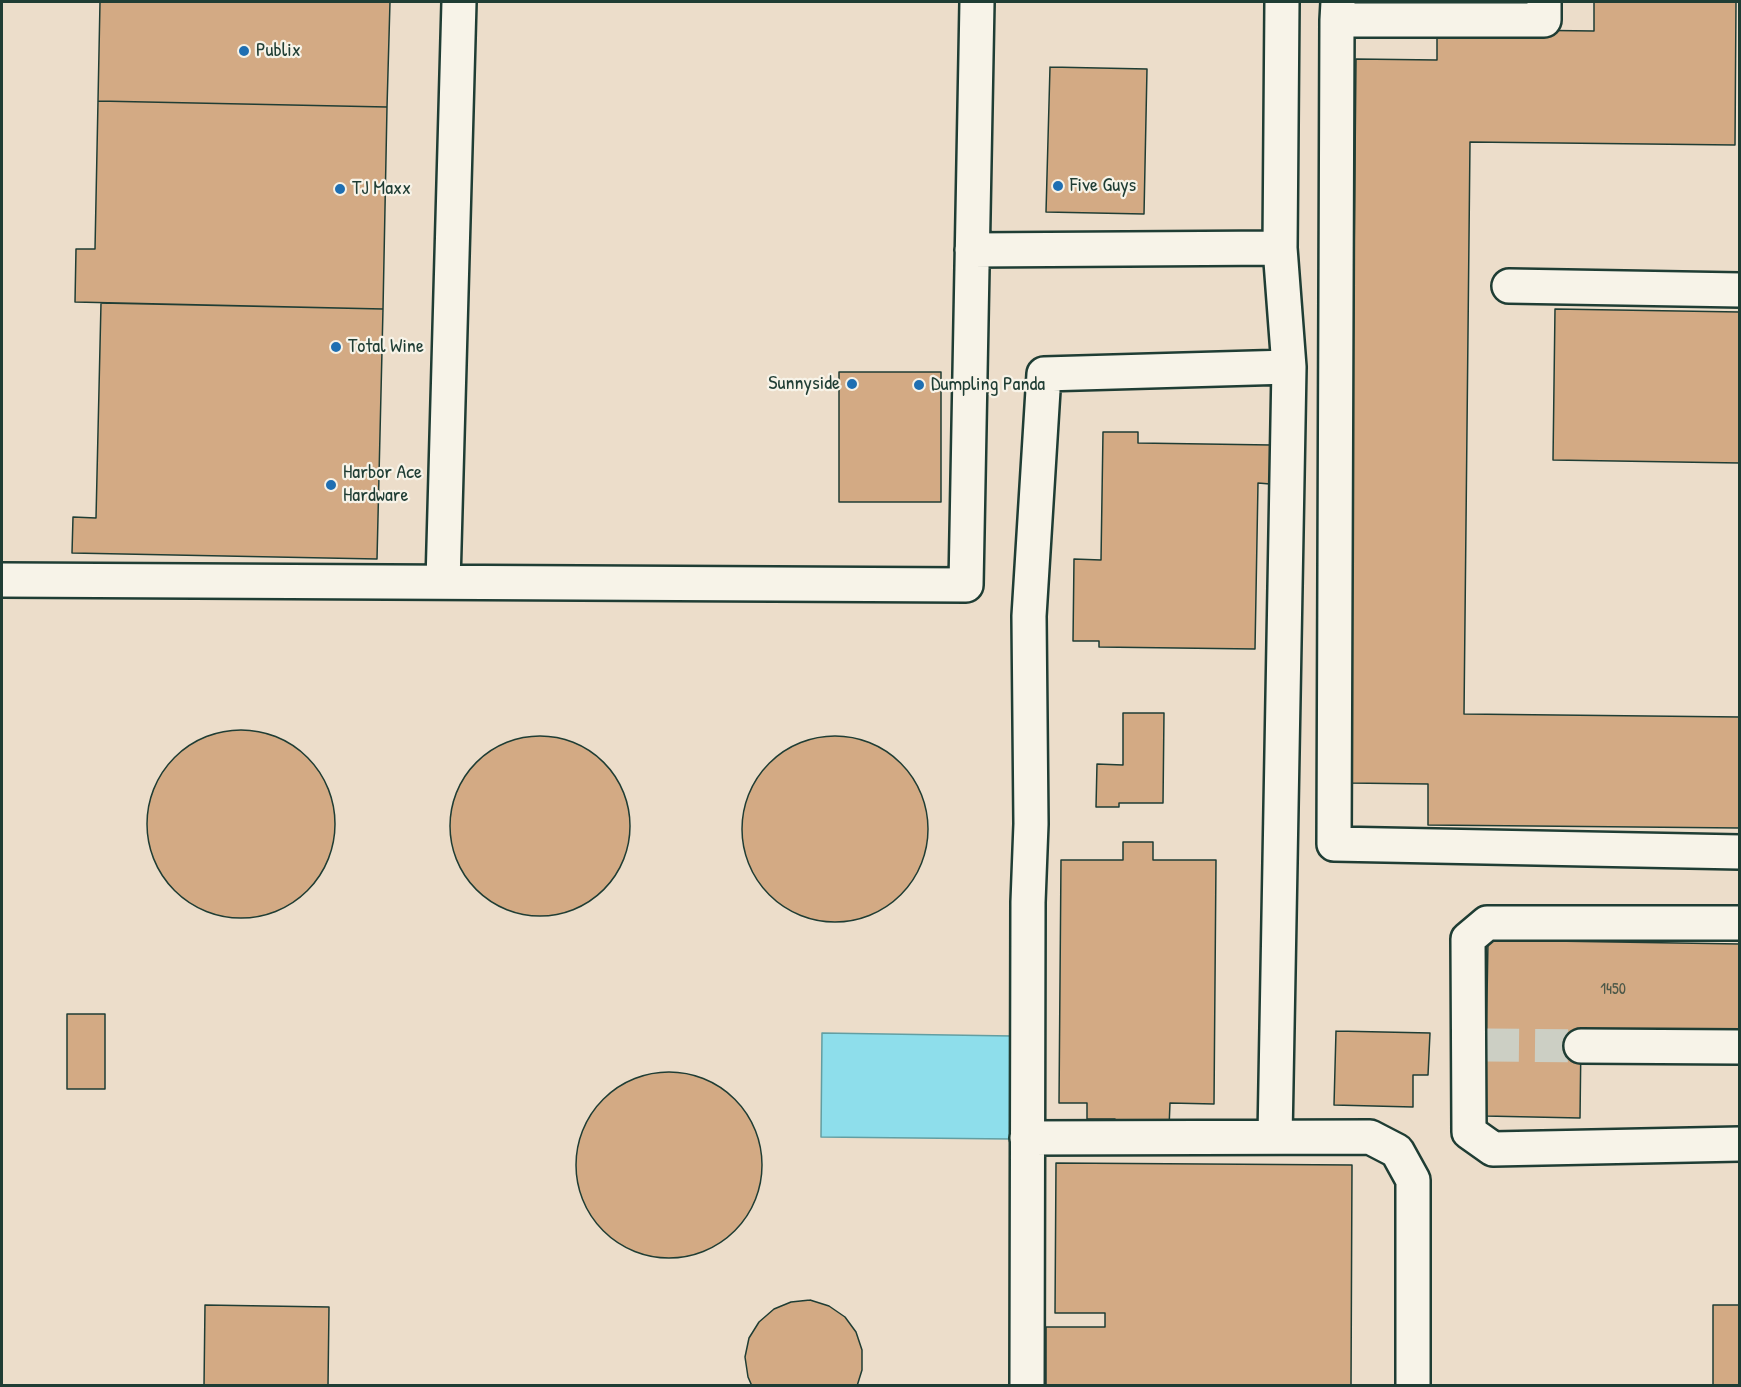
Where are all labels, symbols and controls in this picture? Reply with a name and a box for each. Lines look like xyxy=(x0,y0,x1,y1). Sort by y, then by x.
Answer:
place label: Publix xyxy=(256,39,301,63)
marker: Publix xyxy=(237,44,251,58)
place label: Five Guys xyxy=(1070,174,1136,198)
place label: TJ Maxx xyxy=(352,177,411,201)
marker: Five Guys xyxy=(1051,179,1065,193)
marker: TJ Maxx xyxy=(333,182,347,196)
place label: Total Wine xyxy=(348,335,424,359)
marker: Total Wine xyxy=(329,340,343,354)
place label: Sunnyside xyxy=(768,372,840,396)
place label: Dumpling Panda xyxy=(931,373,1045,397)
marker: Sunnyside xyxy=(845,377,859,391)
marker: Dumpling Panda xyxy=(912,378,926,392)
place label: Harbor Ace Hardware xyxy=(343,461,422,508)
marker: Harbor Ace Hardware xyxy=(324,478,338,492)
house number: 1450 xyxy=(1600,980,1626,1000)

